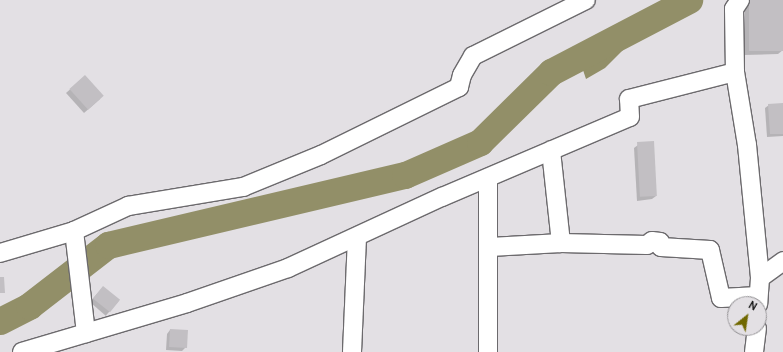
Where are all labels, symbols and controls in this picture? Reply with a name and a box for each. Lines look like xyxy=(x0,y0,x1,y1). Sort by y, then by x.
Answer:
north arrow xyxy=(727,296,767,336)
text: N xyxy=(746,298,759,315)

